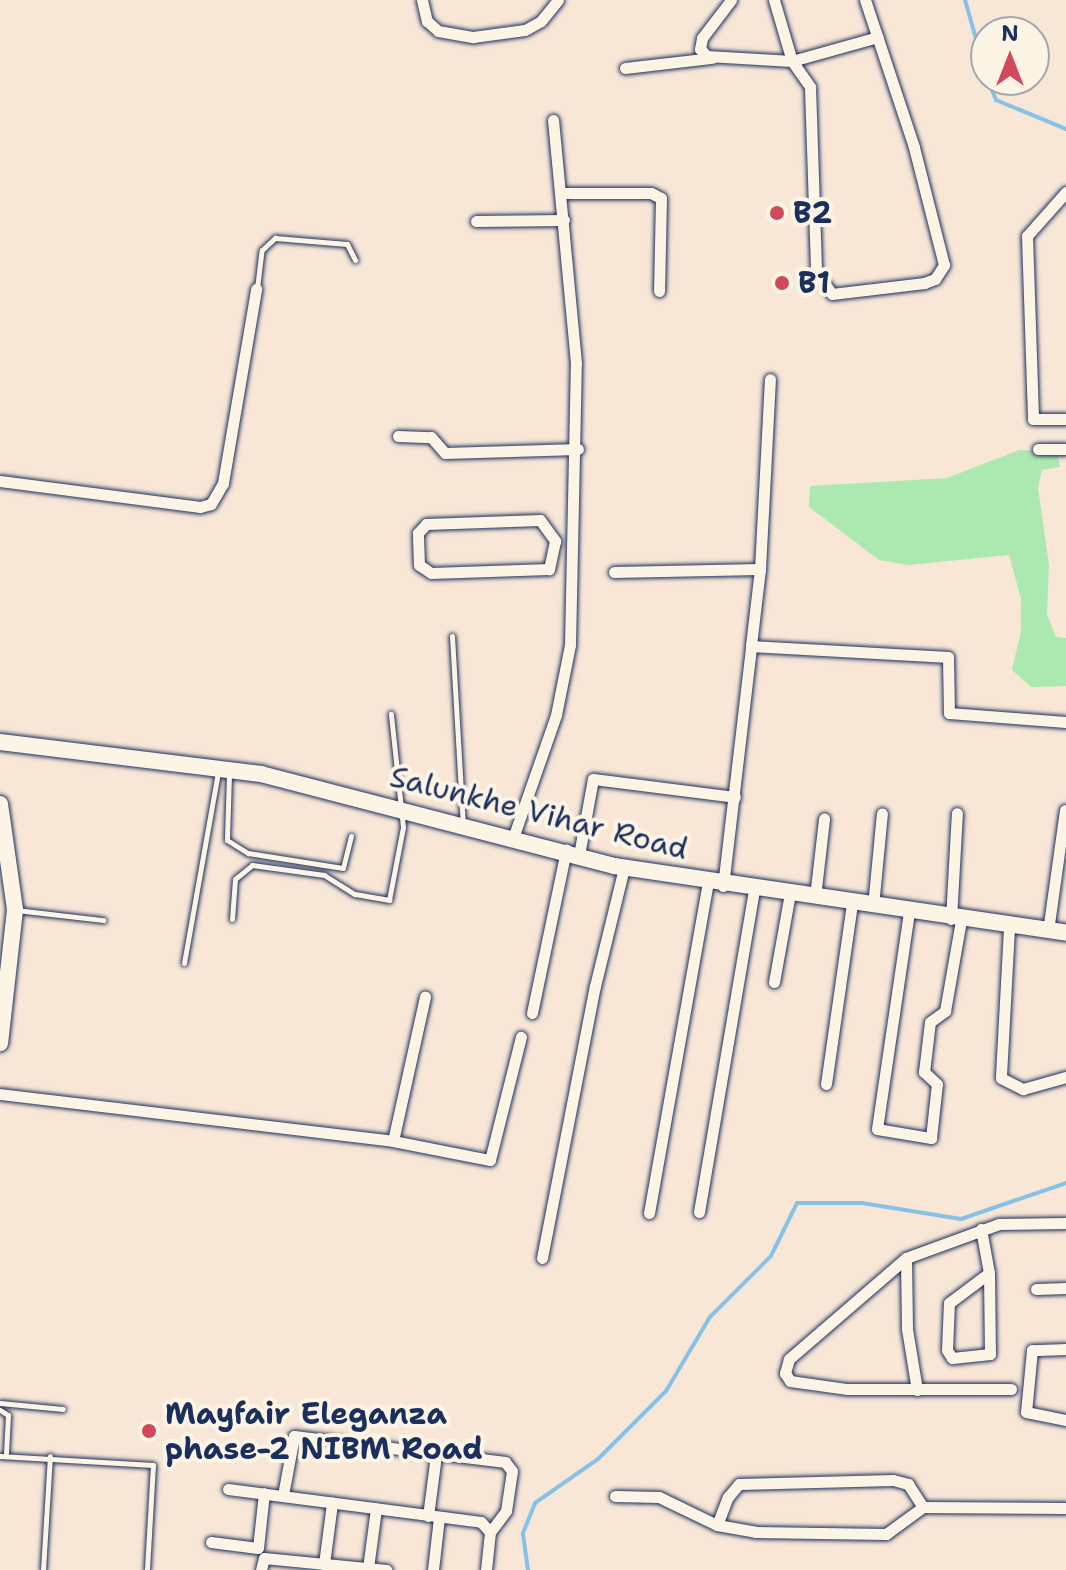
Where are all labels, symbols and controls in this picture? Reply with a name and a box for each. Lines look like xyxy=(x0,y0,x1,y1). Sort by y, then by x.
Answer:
north arrow xyxy=(970,16,1050,96)
text: N xyxy=(1001,19,1019,48)
place label: B2 xyxy=(793,195,832,231)
marker: B2 xyxy=(768,204,786,222)
place label: B1 xyxy=(798,265,830,301)
marker: B1 xyxy=(773,274,791,292)
street label: Salunkhe Vihar Road xyxy=(386,759,692,867)
place label: Mayfair Eleganza phase-2 NIBM Road xyxy=(165,1396,483,1466)
marker: Mayfair Eleganza phase-2 NIBM Road xyxy=(140,1422,158,1440)

